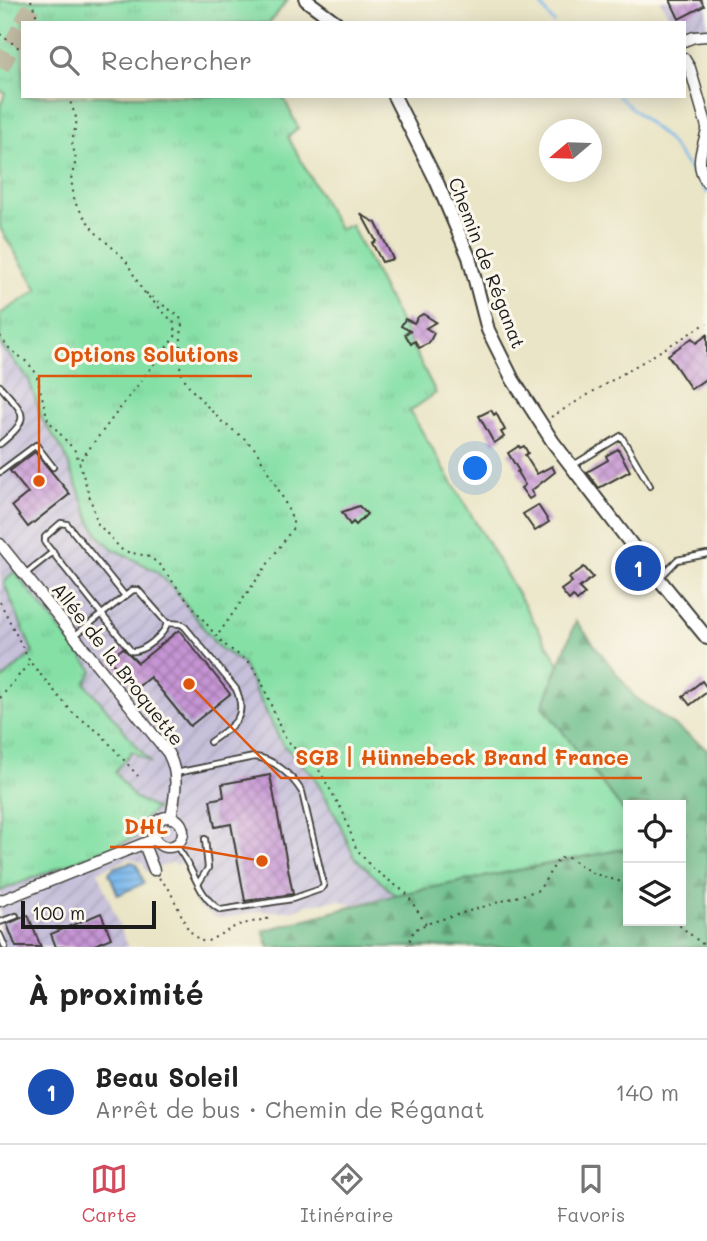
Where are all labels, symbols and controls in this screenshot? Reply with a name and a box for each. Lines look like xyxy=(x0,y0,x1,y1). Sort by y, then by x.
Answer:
search box xyxy=(21,21,686,98)
icon: search xyxy=(45,41,83,79)
text: Rechercher xyxy=(101,43,252,77)
north arrow xyxy=(539,119,602,182)
street label: Chemin de Réganat xyxy=(443,174,532,352)
callout: Options Solutions xyxy=(39,334,252,376)
text: Options Solutions xyxy=(53,340,239,367)
your location xyxy=(458,451,492,485)
pin: 1 xyxy=(615,542,661,594)
street label: Allée de la Broquette xyxy=(47,577,190,750)
callout: SGB | Hünnebeck Brand France xyxy=(281,736,642,778)
text: SGB | Hünnebeck Brand France xyxy=(295,743,629,770)
map controls xyxy=(623,800,686,926)
button: locate xyxy=(623,800,686,863)
callout: DHL xyxy=(110,805,182,847)
text: DHL xyxy=(124,812,168,839)
button: layers xyxy=(623,863,686,926)
scale bar xyxy=(21,898,156,930)
text: 100 m xyxy=(32,900,85,925)
text: À proximité xyxy=(28,973,204,1013)
text: Beau Soleil xyxy=(95,1060,239,1094)
text: 1 xyxy=(46,1077,56,1107)
text: 140 m xyxy=(615,1077,679,1107)
text: Arrêt de bus · Chemin de Réganat xyxy=(95,1094,485,1124)
tab: Carte xyxy=(82,1160,137,1227)
tab: Itinéraire xyxy=(300,1160,393,1227)
tab: Favoris xyxy=(557,1160,625,1227)

